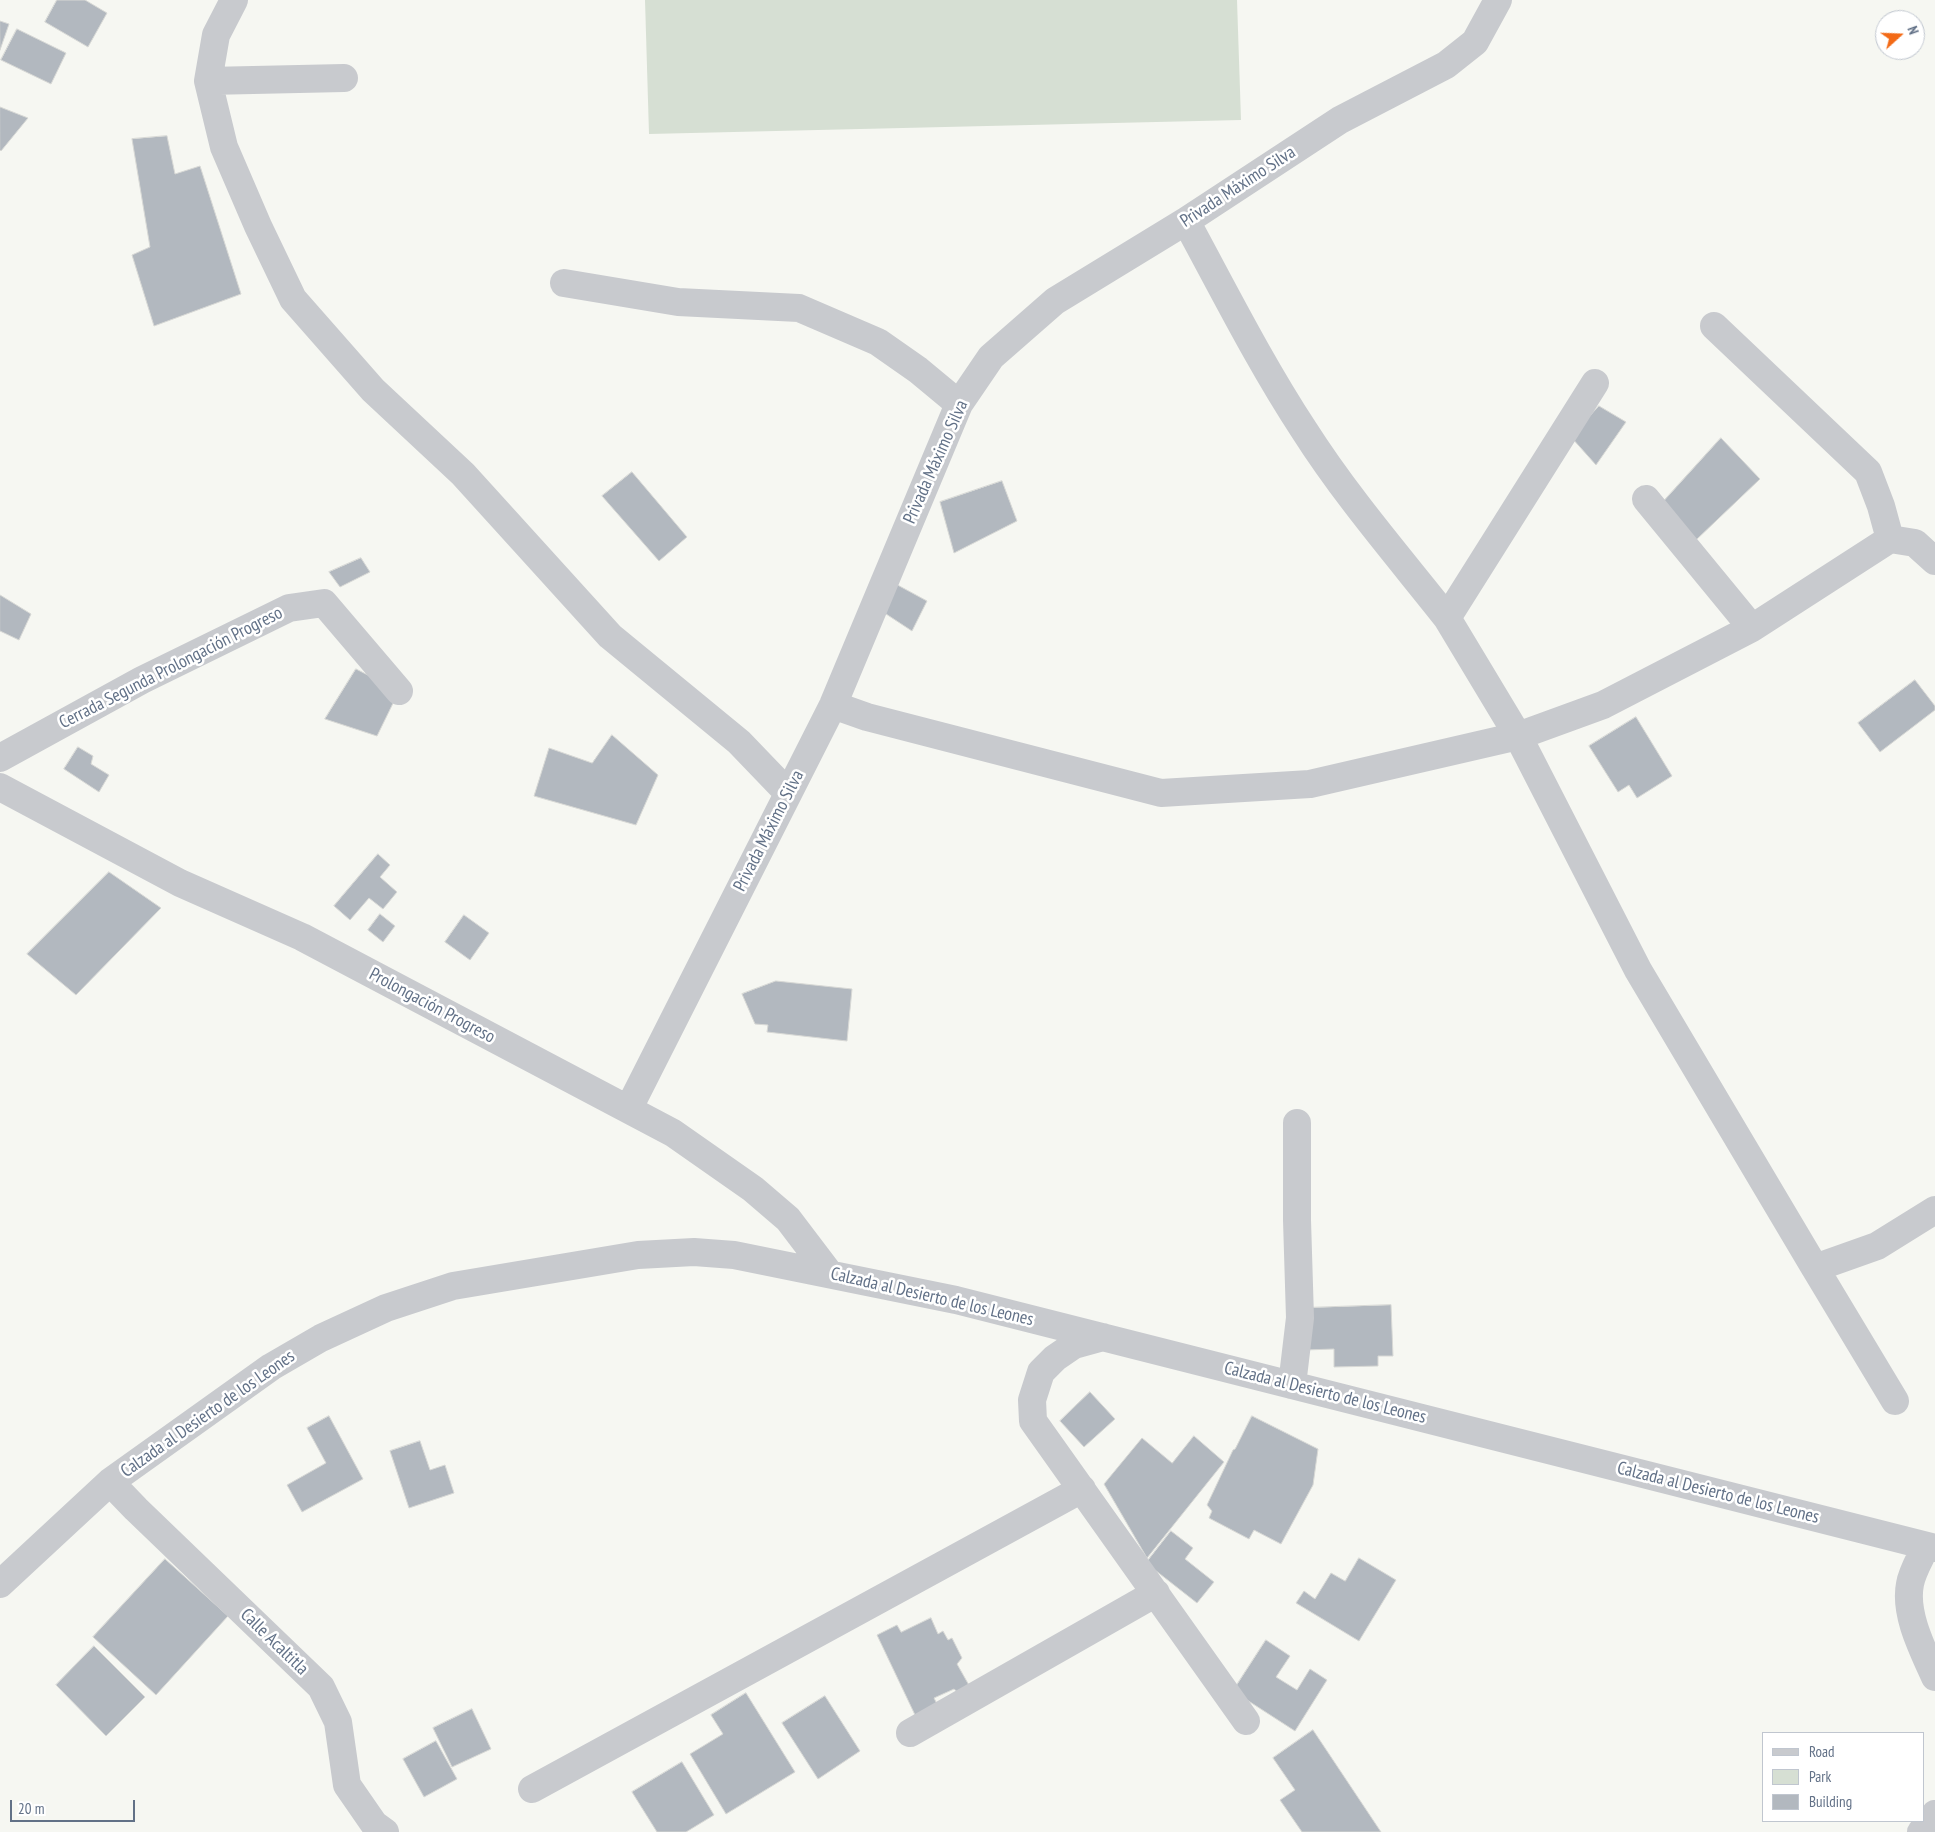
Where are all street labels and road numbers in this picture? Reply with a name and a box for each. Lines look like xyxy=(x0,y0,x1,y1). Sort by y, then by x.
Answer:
street label: Privada Máximo Silva xyxy=(1176,142,1300,232)
street label: Privada Máximo Silva xyxy=(899,397,973,527)
street label: Cerrada Segunda Prolongación Progreso xyxy=(56,602,286,734)
street label: Privada Máximo Silva xyxy=(729,767,809,895)
street label: Prolongación Progreso xyxy=(365,964,499,1048)
street label: Calzada al Desierto de los Leones xyxy=(829,1263,1035,1331)
street label: Calzada al Desierto de los Leones xyxy=(117,1346,299,1482)
street label: Calzada al Desierto de los Leones xyxy=(1222,1357,1428,1429)
street label: Calzada al Desierto de los Leones xyxy=(1615,1457,1821,1529)
street label: Calle Acaltitla xyxy=(236,1604,312,1680)

